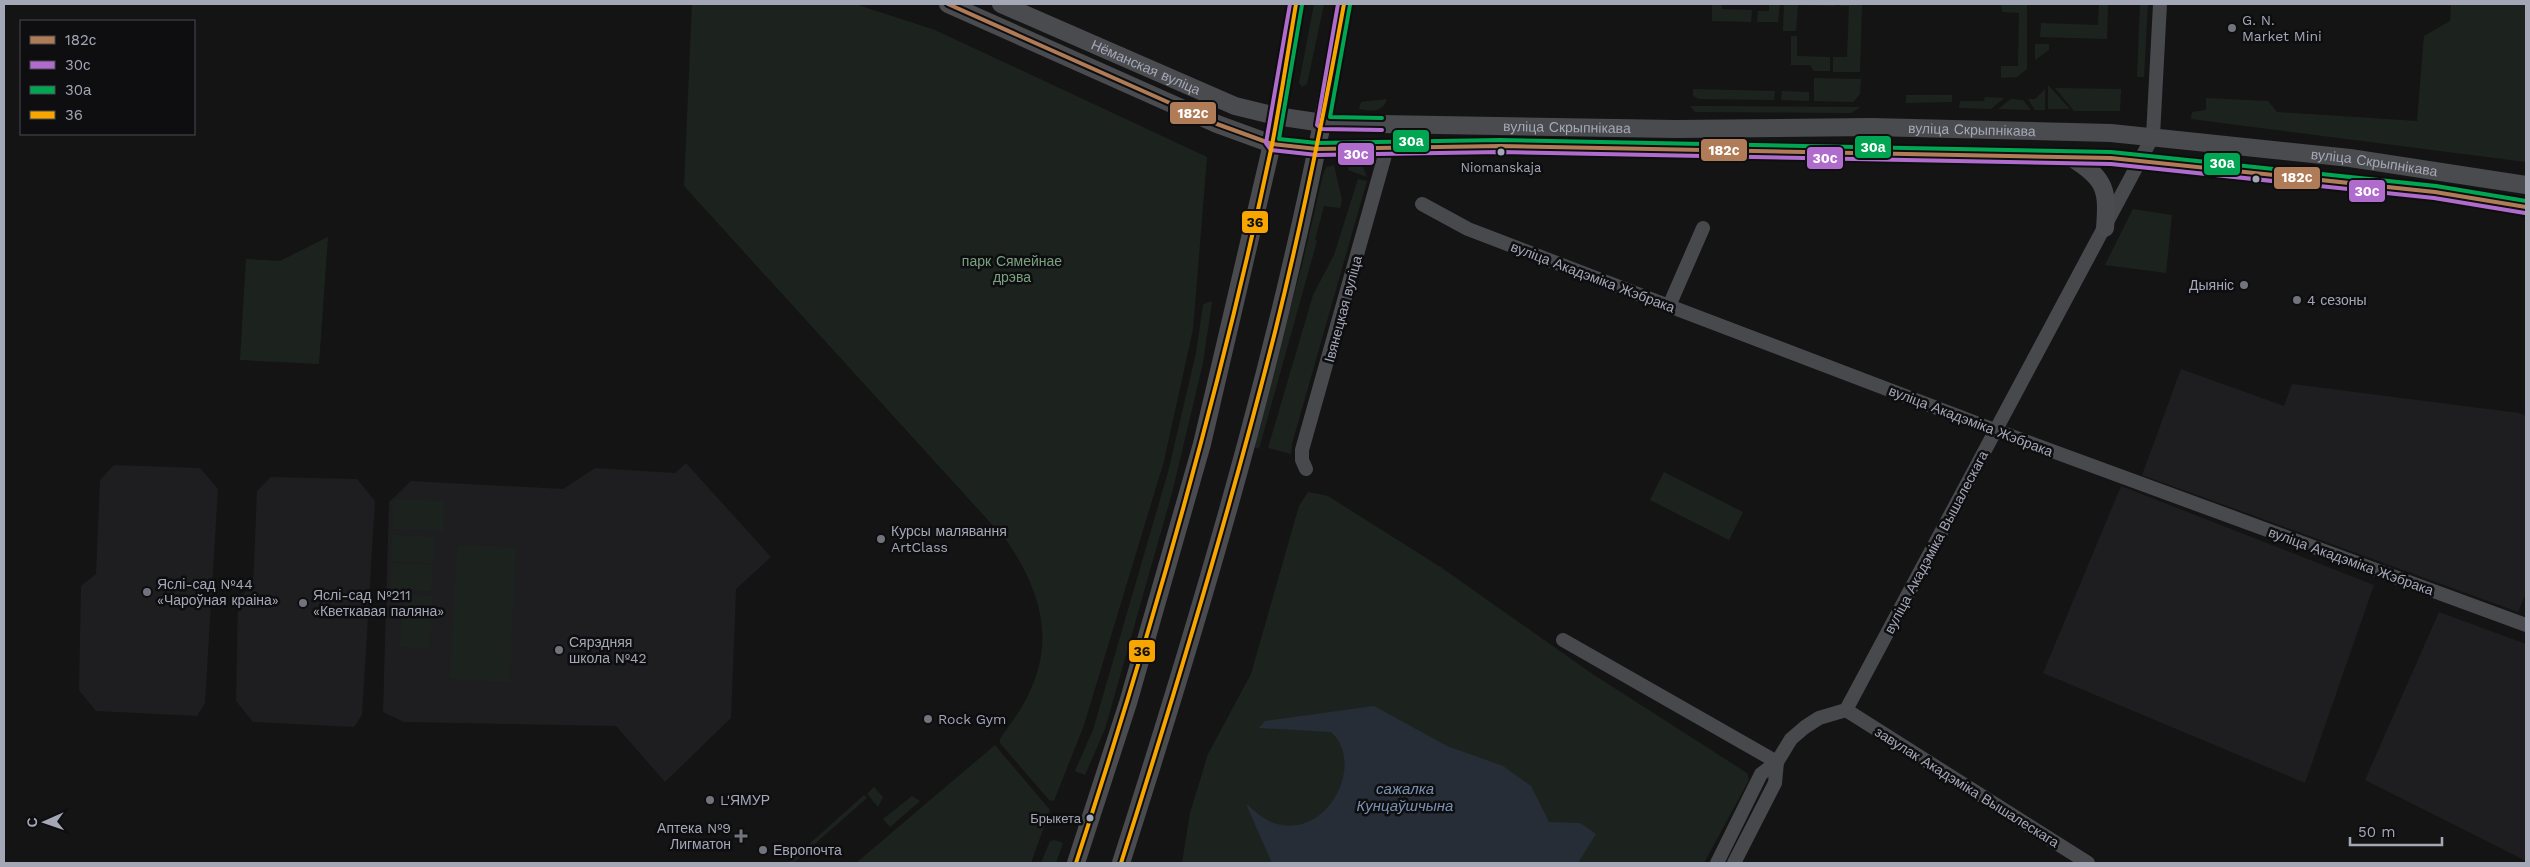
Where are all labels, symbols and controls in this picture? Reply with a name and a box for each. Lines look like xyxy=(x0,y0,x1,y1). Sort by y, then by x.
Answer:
place label: G. N. Market Mini xyxy=(2242,12,2322,44)
legend xyxy=(20,20,195,135)
marker: G. N. Market Mini xyxy=(2226,22,2238,34)
text: 182с xyxy=(65,31,97,49)
street label: Нёманская вуліца xyxy=(1089,36,1203,98)
text: 30с xyxy=(65,56,91,74)
text: 30а xyxy=(65,81,92,99)
line badge: 182с xyxy=(1169,101,1217,125)
text: 182с xyxy=(1178,105,1209,121)
text: 36 xyxy=(65,106,83,124)
street label: вуліца Скрыпнікава xyxy=(1503,118,1631,136)
street label: вуліца Скрыпнікава xyxy=(1908,120,2036,139)
line badge: 30а xyxy=(1392,129,1430,153)
text: 30а xyxy=(1398,133,1424,149)
line badge: 30а xyxy=(1854,135,1892,159)
line badge: 182с xyxy=(1700,138,1748,162)
text: 30а xyxy=(1860,139,1886,155)
line badge: 30с xyxy=(1337,142,1375,166)
text: 182с xyxy=(1709,142,1740,158)
text: 30с xyxy=(1343,146,1369,162)
line badge: 30с xyxy=(1806,146,1844,170)
street label: вуліца Скрыпнікава xyxy=(2310,146,2439,179)
marker: Niomanskaja xyxy=(1496,147,1506,157)
text: 30с xyxy=(1812,150,1838,166)
line badge: 30а xyxy=(2203,152,2241,176)
text: 30а xyxy=(2209,155,2235,171)
place label: Niomanskaja xyxy=(1461,160,1542,175)
line badge: 182с xyxy=(2273,166,2321,190)
text: 182с xyxy=(2282,169,2313,185)
unlabelled marker xyxy=(2251,174,2261,184)
line badge: 30с xyxy=(2348,179,2386,203)
text: 30с xyxy=(2354,183,2380,199)
line badge: 36 xyxy=(1241,210,1269,234)
text: 36 xyxy=(1247,214,1264,230)
street label: вуліца Акадэміка Жэбрака xyxy=(1509,238,1677,316)
park label: парк Сямейнае дрэва xyxy=(962,253,1062,285)
street label: Івянецкая вуліца xyxy=(1321,254,1365,364)
place label: Дыяніс xyxy=(2189,277,2234,293)
marker: Дыяніс xyxy=(2238,279,2250,291)
place label: 4 сезоны xyxy=(2307,292,2367,308)
marker: 4 сезоны xyxy=(2291,294,2303,306)
street label: вуліца Акадэміка Жэбрака xyxy=(1887,382,2055,460)
street label: вуліца Акадэміка Вышалескага xyxy=(1881,448,1991,636)
place label: Курсы малявання ArtClass xyxy=(891,523,1007,555)
street label: вуліца Акадэміка Жэбрака xyxy=(2266,524,2436,598)
marker: Курсы малявання ArtClass xyxy=(875,533,887,545)
place label: Яслі-сад №44 «Чароўная краіна» xyxy=(157,576,279,608)
marker: Яслі-сад №44 «Чароўная краіна» xyxy=(141,586,153,598)
place label: Яслі-сад №211 «Кветкавая паляна» xyxy=(313,587,444,619)
marker: Яслі-сад №211 «Кветкавая паляна» xyxy=(297,597,309,609)
place label: Сярэдняя школа №42 xyxy=(569,634,647,666)
line badge: 36 xyxy=(1128,639,1156,663)
text: 36 xyxy=(1134,643,1151,659)
marker: Сярэдняя школа №42 xyxy=(553,644,565,656)
place label: Rock Gym xyxy=(938,711,1006,727)
marker: Rock Gym xyxy=(922,713,934,725)
street label: завулак Акадэміка Вышалескага xyxy=(1872,724,2062,851)
water label: сажалка Кунцаўшчына xyxy=(1357,780,1453,815)
place label: L'ЯМУР xyxy=(720,792,770,808)
marker: L'ЯМУР xyxy=(704,794,716,806)
north arrow xyxy=(20,797,70,847)
place label: Брыкета xyxy=(1030,811,1082,826)
marker: Брыкета xyxy=(1085,813,1095,823)
scale bar xyxy=(2350,814,2442,846)
text: С xyxy=(24,817,40,828)
place label: Аптека №9 Лигматон xyxy=(657,820,731,852)
text: 50 m xyxy=(2358,823,2395,841)
marker: Аптека №9 Лигматон xyxy=(735,830,747,842)
place label: Европочта xyxy=(773,842,842,858)
marker: Европочта xyxy=(757,844,769,856)

